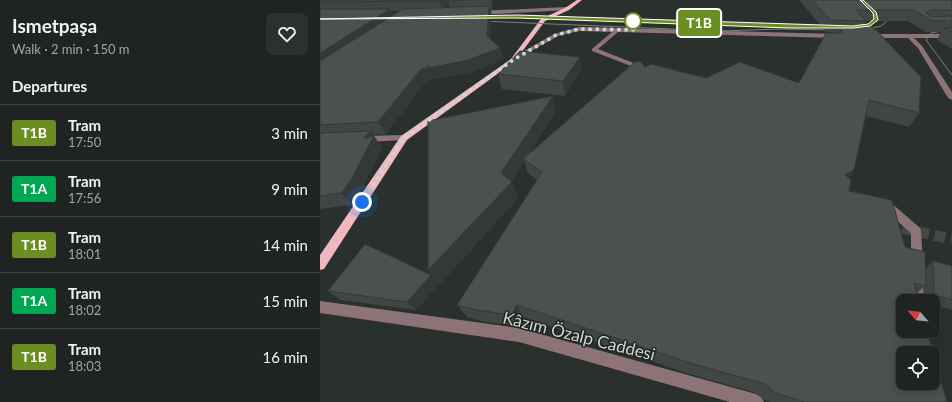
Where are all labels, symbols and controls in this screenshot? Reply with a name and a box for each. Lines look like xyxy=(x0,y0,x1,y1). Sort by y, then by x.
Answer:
line badge: T1B xyxy=(676,10,722,36)
unlabelled marker xyxy=(624,12,642,30)
button: heart xyxy=(266,13,308,55)
text: Ismetpaşa xyxy=(12,14,97,37)
text: T1B xyxy=(686,14,712,31)
text: Walk · 2 min · 150 m xyxy=(12,41,130,57)
text: Departures xyxy=(12,77,87,95)
text: Tram xyxy=(68,116,101,134)
text: T1B xyxy=(21,124,47,141)
text: 3 min xyxy=(271,124,308,142)
text: 17:50 xyxy=(68,134,101,150)
text: Tram xyxy=(68,172,101,190)
text: T1A xyxy=(21,180,47,197)
text: 9 min xyxy=(271,180,308,198)
text: 17:56 xyxy=(68,190,101,206)
your location xyxy=(352,192,372,212)
text: Tram xyxy=(68,228,101,246)
text: T1B xyxy=(21,236,47,253)
text: 14 min xyxy=(262,236,308,254)
text: 18:01 xyxy=(68,246,101,262)
text: Tram xyxy=(68,284,101,302)
text: T1A xyxy=(21,292,47,309)
text: 15 min xyxy=(262,292,308,310)
north arrow xyxy=(896,294,940,338)
map controls xyxy=(896,294,940,390)
text: 18:02 xyxy=(68,302,101,318)
street label: Kâzım Özalp Caddesi xyxy=(501,306,658,365)
text: Tram xyxy=(68,340,101,358)
button: locate xyxy=(896,346,940,390)
text: T1B xyxy=(21,348,47,365)
text: 16 min xyxy=(262,348,308,366)
text: 18:03 xyxy=(68,358,101,374)

